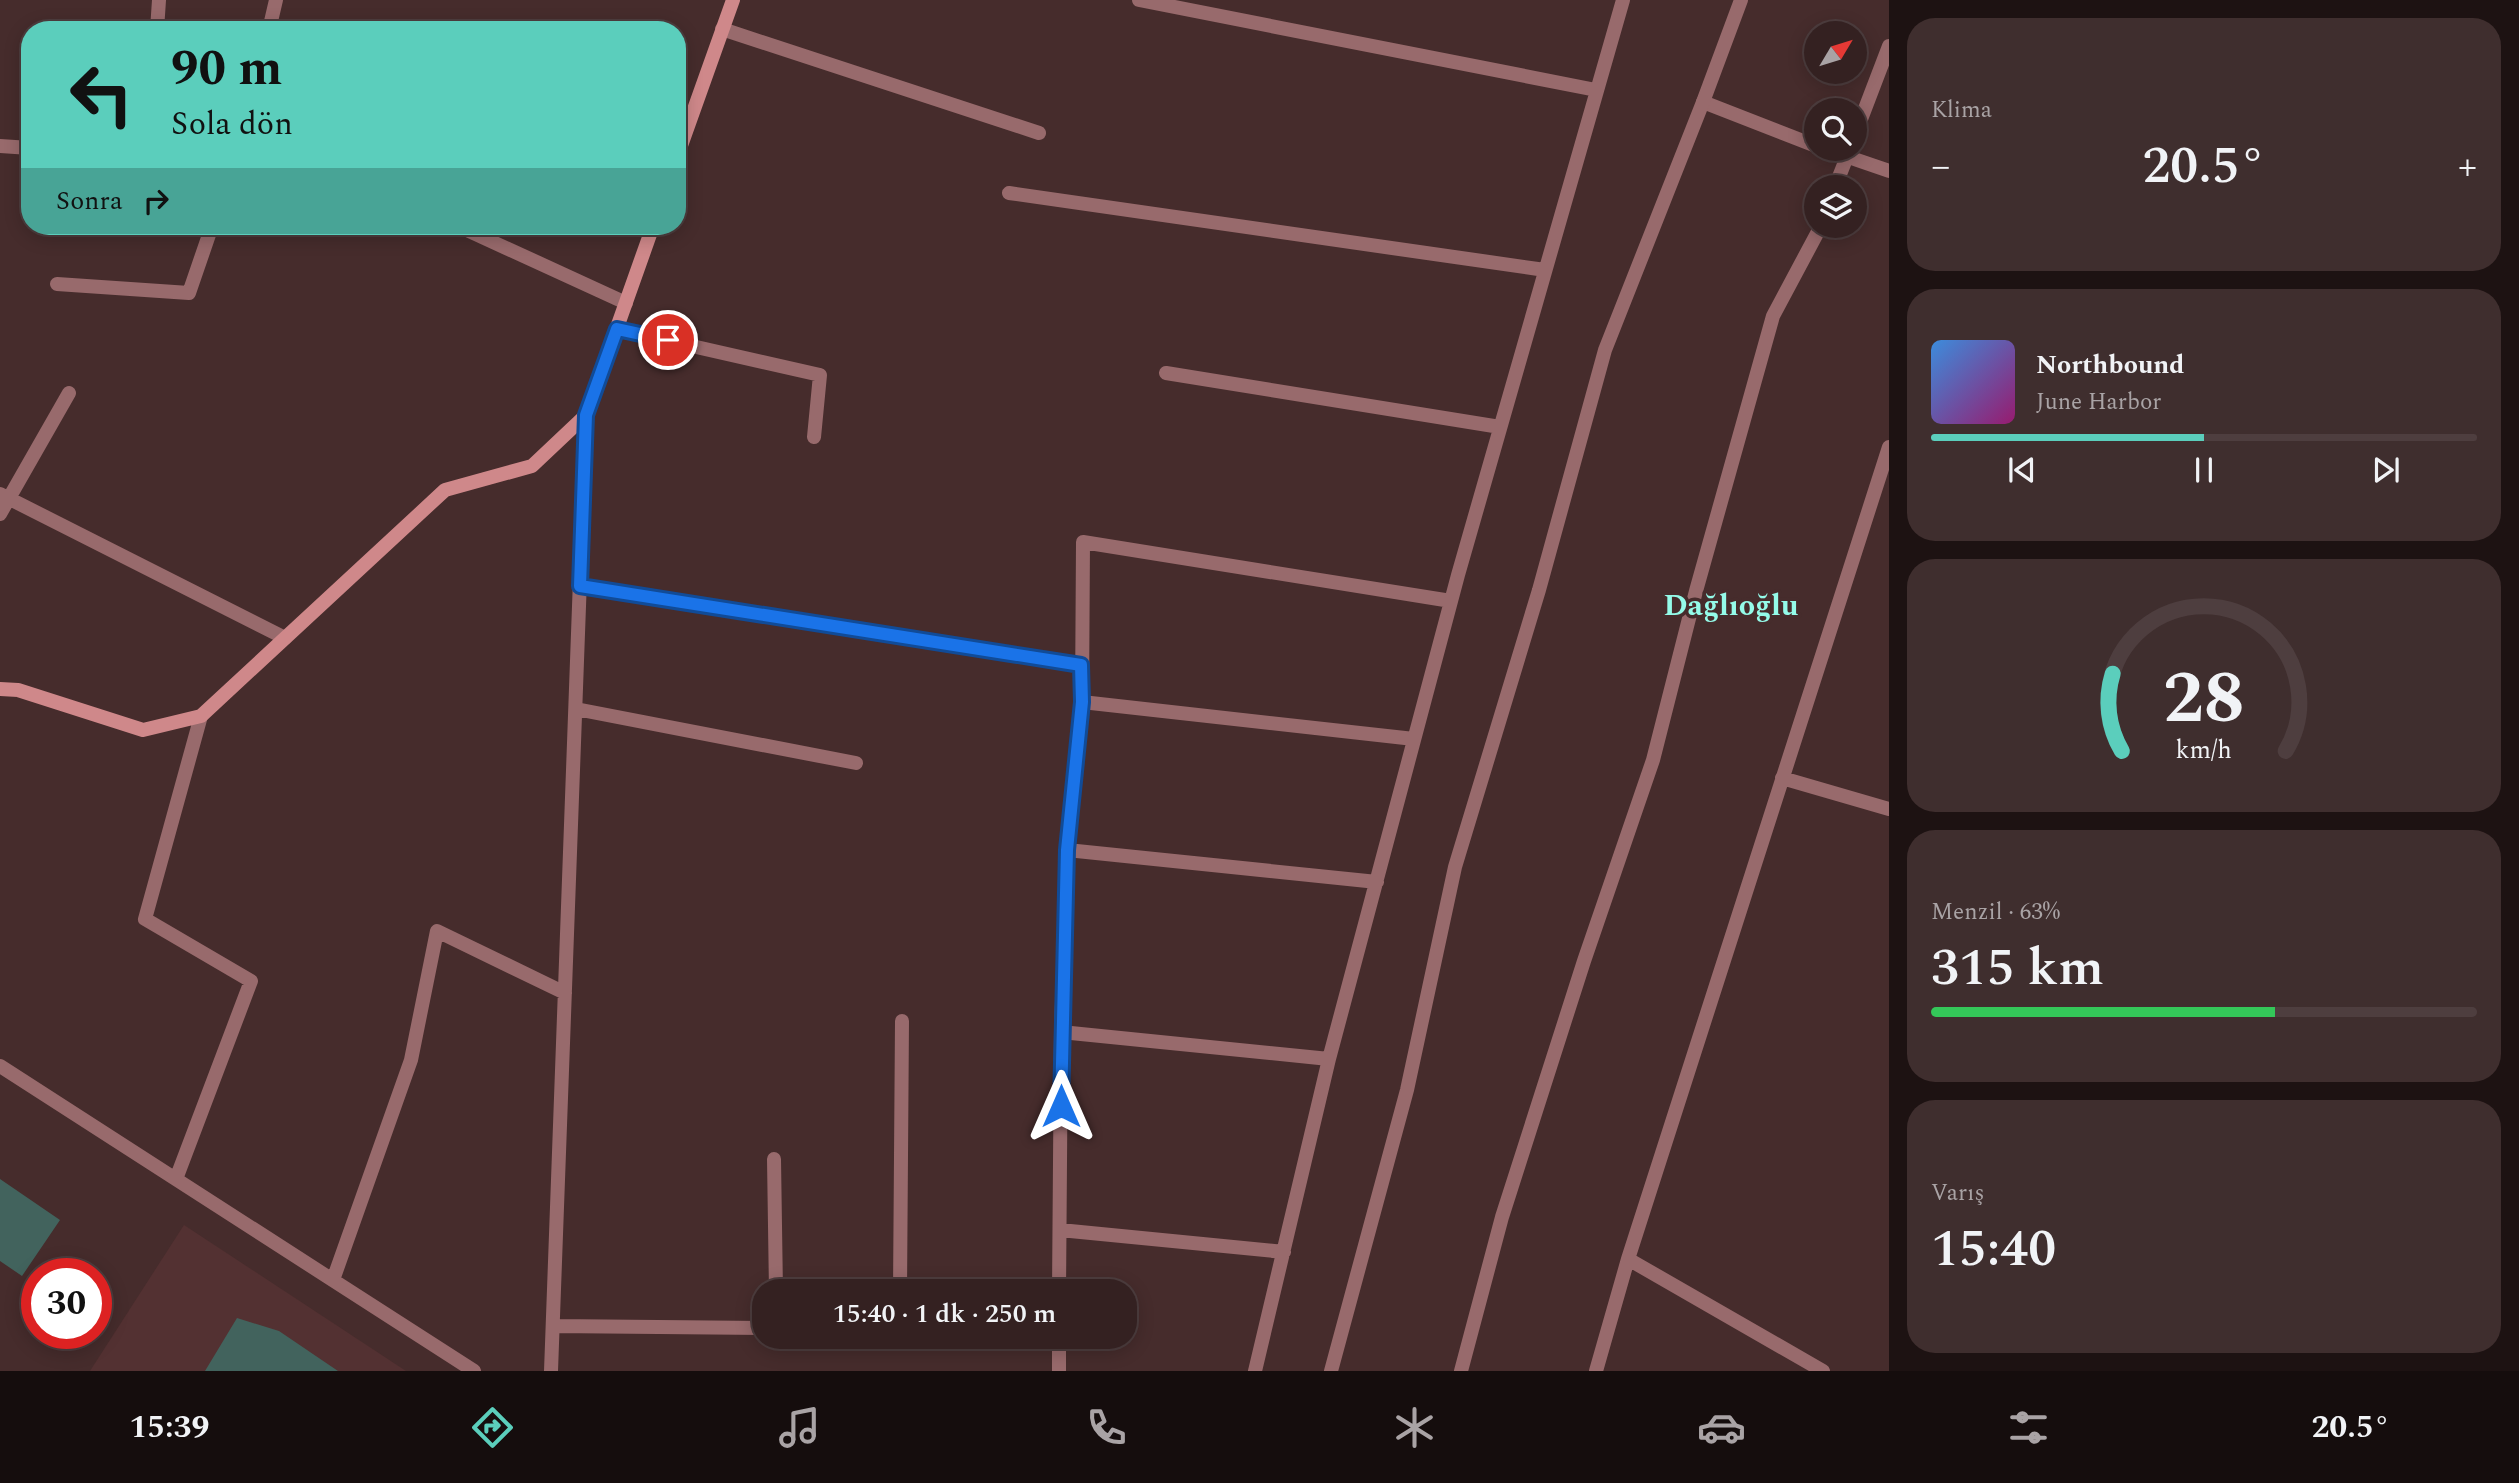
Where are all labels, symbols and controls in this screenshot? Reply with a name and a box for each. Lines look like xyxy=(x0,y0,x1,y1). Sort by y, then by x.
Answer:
north arrow xyxy=(1804,21,1867,84)
map controls xyxy=(1804,21,1867,238)
text: 90 m xyxy=(171,32,282,107)
icon: left xyxy=(56,49,147,140)
text: Klima xyxy=(1931,93,1992,128)
button: search xyxy=(1804,98,1867,161)
text: Sola dön xyxy=(171,100,293,149)
text: 20.5° xyxy=(2142,127,2266,206)
text: − xyxy=(1931,138,1950,196)
text: + xyxy=(2458,138,2477,196)
button: layers xyxy=(1804,175,1867,238)
text: Sonra xyxy=(56,181,123,221)
icon: right xyxy=(137,182,175,220)
pin xyxy=(638,310,698,370)
icon: arrive xyxy=(649,321,687,359)
text: Northbound xyxy=(2036,345,2184,385)
text: June Harbor xyxy=(2036,385,2161,420)
icon: previous xyxy=(2003,451,2041,489)
icon: pause xyxy=(2185,451,2223,489)
icon: next xyxy=(2367,451,2405,489)
district label: Dağlıoğlu xyxy=(1664,583,1799,629)
text: 28 xyxy=(2163,645,2245,756)
text: km/h xyxy=(2176,732,2232,770)
text: Menzil · 63% xyxy=(1931,895,2060,930)
text: 315 km xyxy=(1931,929,2104,1008)
position arrow xyxy=(1024,1069,1098,1143)
text: Varış xyxy=(1931,1176,1984,1211)
text: 15:40 xyxy=(1931,1210,2056,1289)
speed limit sign: 30 xyxy=(21,1258,112,1349)
text: 15:40 · 1 dk · 250 m xyxy=(833,1294,1056,1334)
text: 15:39 xyxy=(129,1403,210,1452)
icon: directions xyxy=(468,1403,517,1452)
icon: music xyxy=(775,1403,824,1452)
icon: phone xyxy=(1082,1403,1131,1452)
icon: climate xyxy=(1390,1403,1439,1452)
icon: car xyxy=(1697,1403,1746,1452)
icon: filters xyxy=(2004,1403,2053,1452)
text: 20.5° xyxy=(2311,1403,2390,1452)

